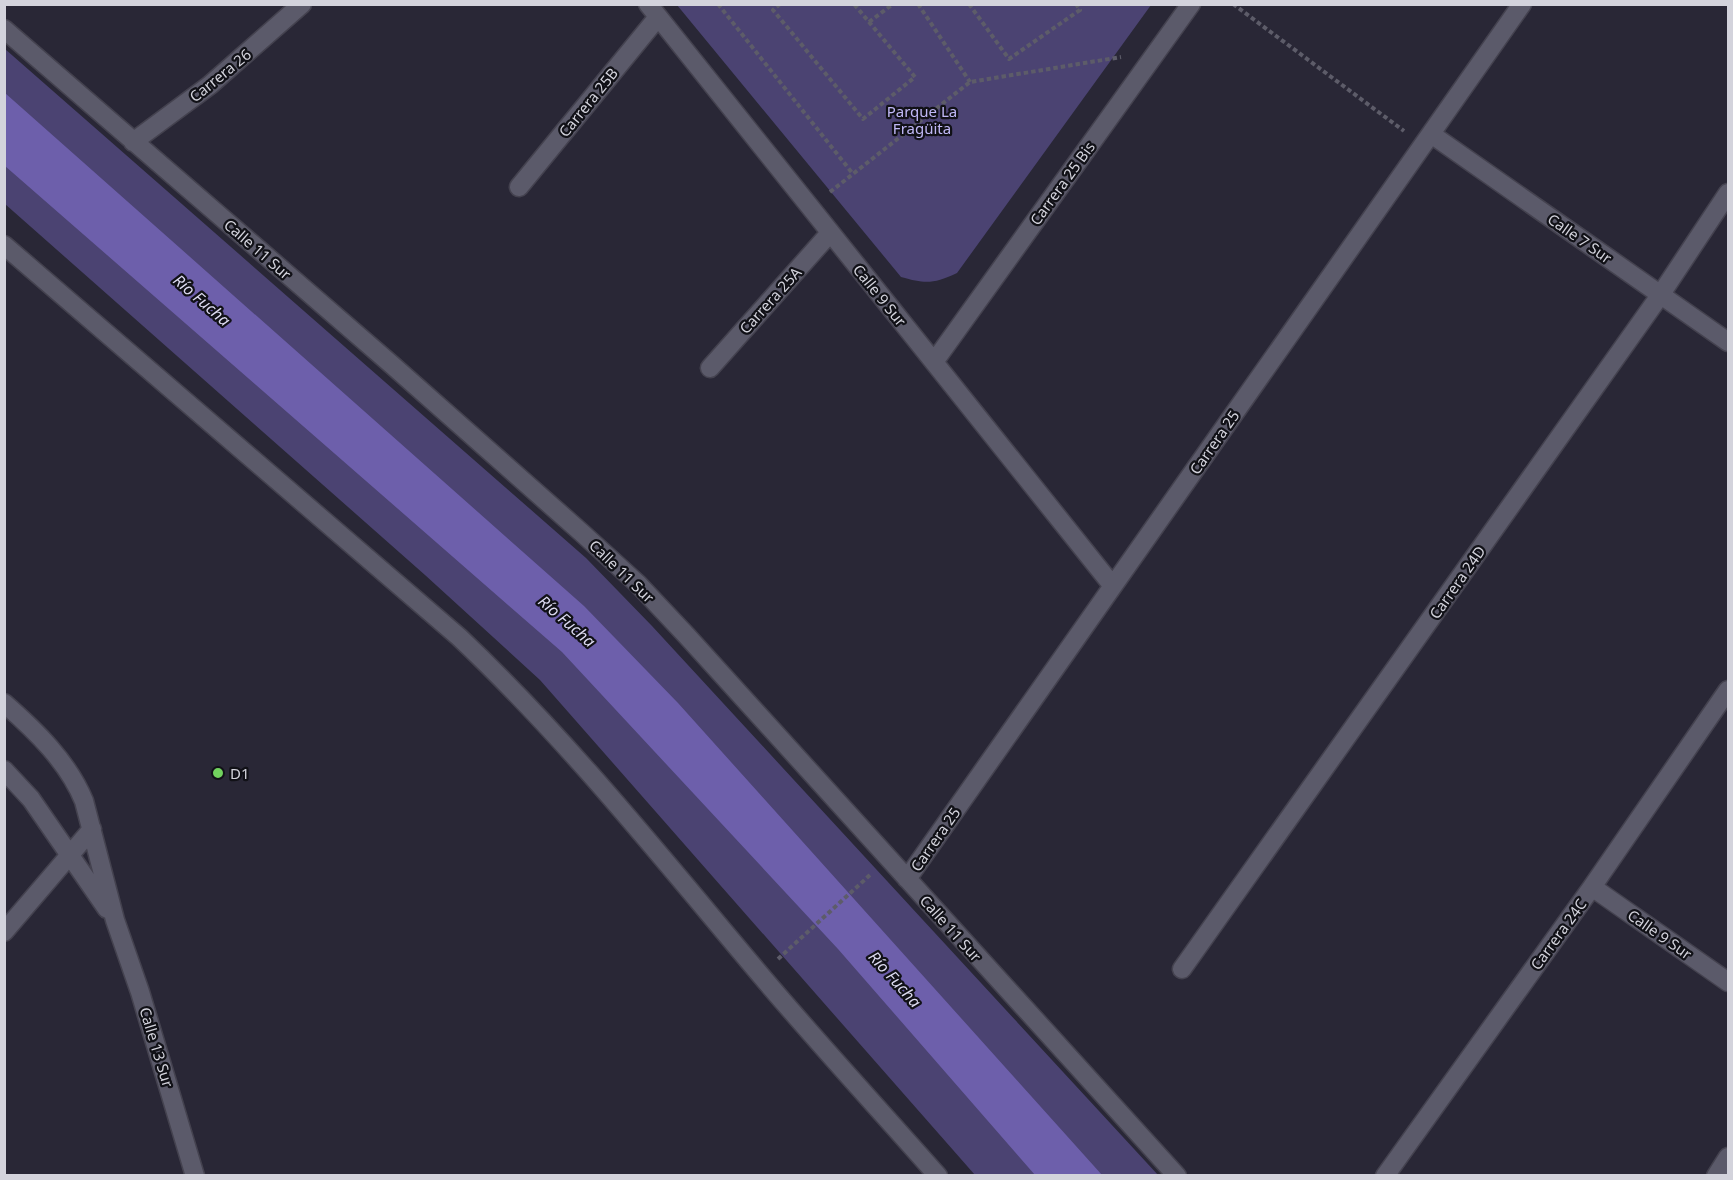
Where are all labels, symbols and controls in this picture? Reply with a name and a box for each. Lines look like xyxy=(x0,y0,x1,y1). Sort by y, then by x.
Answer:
street label: Carrera 26 xyxy=(185,44,255,106)
street label: Carrera 25B xyxy=(554,63,622,141)
park label: Parque La Fragüita xyxy=(887,101,957,138)
street label: Carrera 25 Bis xyxy=(1025,137,1099,229)
street label: Calle 7 Sur xyxy=(1544,209,1616,267)
street label: Calle 11 Sur xyxy=(220,214,296,284)
street label: Calle 9 Sur xyxy=(849,260,911,330)
street label: Carrera 25A xyxy=(735,262,806,338)
water label: Río Fucha xyxy=(169,269,235,331)
street label: Carrera 25 xyxy=(1185,406,1243,478)
street label: Calle 11 Sur xyxy=(585,535,659,607)
street label: Carrera 24D xyxy=(1424,542,1490,622)
water label: Río Fucha xyxy=(534,590,600,652)
place label: D1 xyxy=(230,763,250,783)
marker: D1 xyxy=(211,766,225,780)
street label: Carrera 25 xyxy=(906,803,964,875)
street label: Calle 11 Sur xyxy=(916,891,986,965)
street label: Carrera 24C xyxy=(1525,894,1591,974)
street label: Calle 9 Sur xyxy=(1624,905,1696,963)
water label: Río Fucha xyxy=(864,946,926,1012)
street label: Calle 13 Sur xyxy=(135,1005,179,1089)

